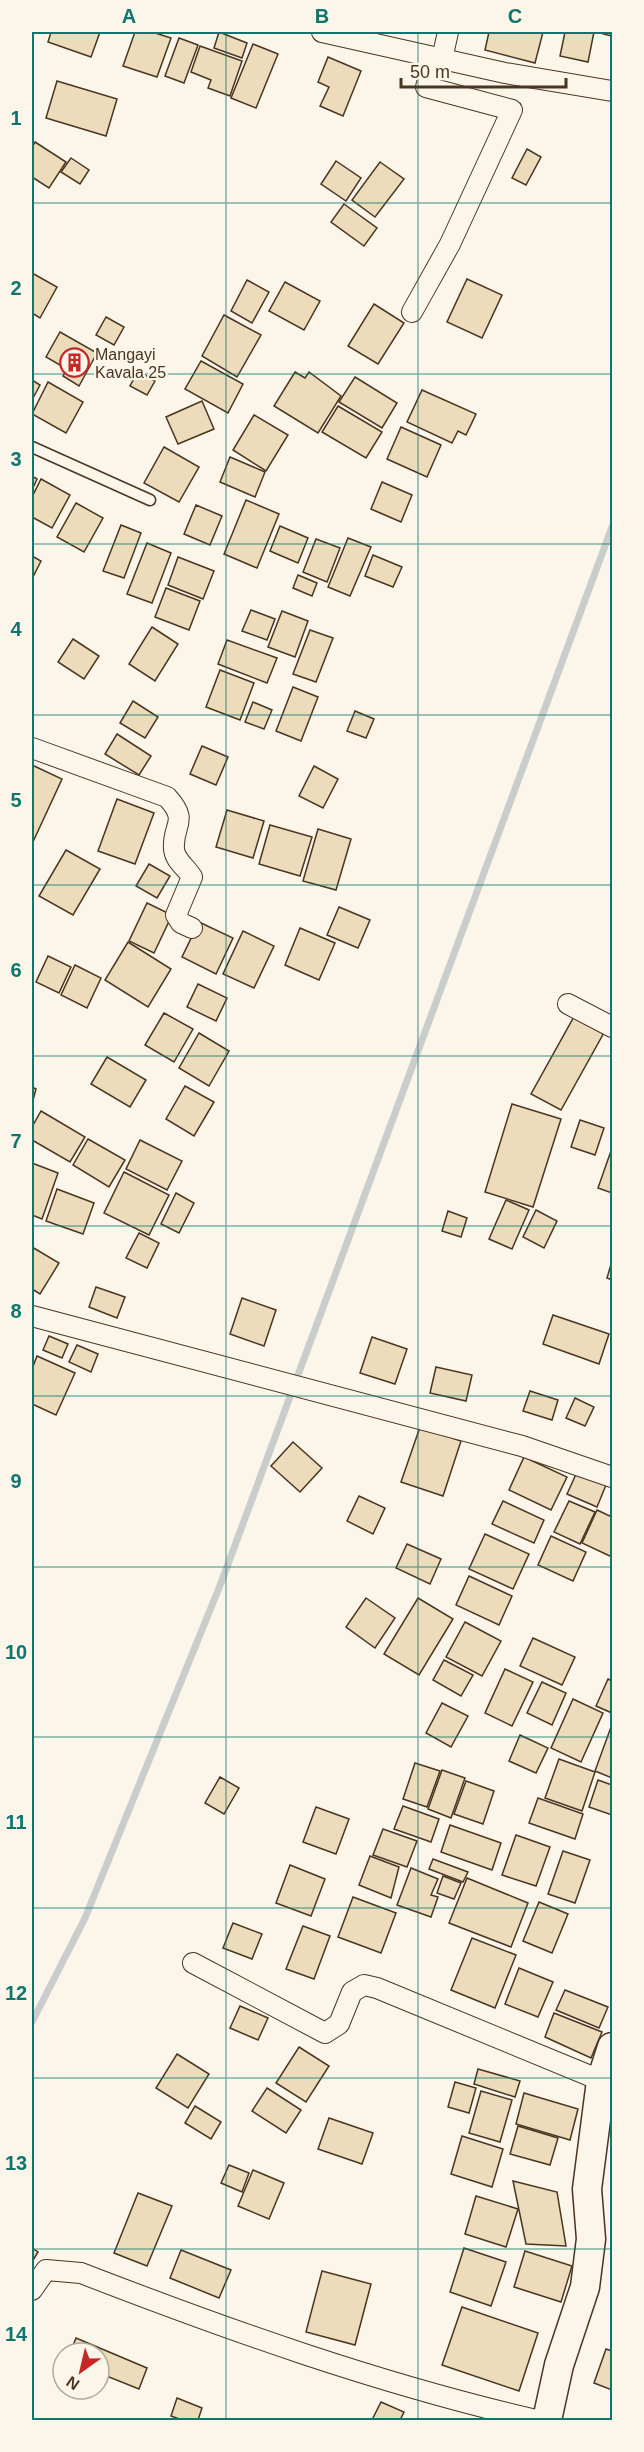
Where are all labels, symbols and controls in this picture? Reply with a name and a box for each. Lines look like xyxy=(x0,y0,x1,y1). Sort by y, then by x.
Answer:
text: A xyxy=(122,5,136,27)
text: B xyxy=(315,5,329,27)
text: C xyxy=(508,5,522,27)
scale bar xyxy=(401,51,566,89)
text: 50 m xyxy=(410,62,450,82)
text: 1 xyxy=(10,107,22,129)
text: 2 xyxy=(10,277,22,299)
place label: Mangayi Kavala 25 xyxy=(95,346,166,381)
building icon: Mangayi Kavala 25 xyxy=(58,347,90,379)
text: 3 xyxy=(10,448,22,470)
text: 4 xyxy=(10,618,22,640)
text: 5 xyxy=(10,789,22,811)
text: 6 xyxy=(10,959,22,981)
text: 7 xyxy=(10,1130,22,1152)
text: 8 xyxy=(10,1300,22,1322)
text: 9 xyxy=(10,1470,22,1492)
text: 10 xyxy=(5,1641,27,1663)
text: 11 xyxy=(5,1811,27,1833)
text: 12 xyxy=(5,1982,27,2004)
text: 13 xyxy=(5,2152,27,2174)
text: 14 xyxy=(5,2323,28,2345)
north arrow xyxy=(51,2341,111,2401)
text: N xyxy=(63,2373,82,2393)

